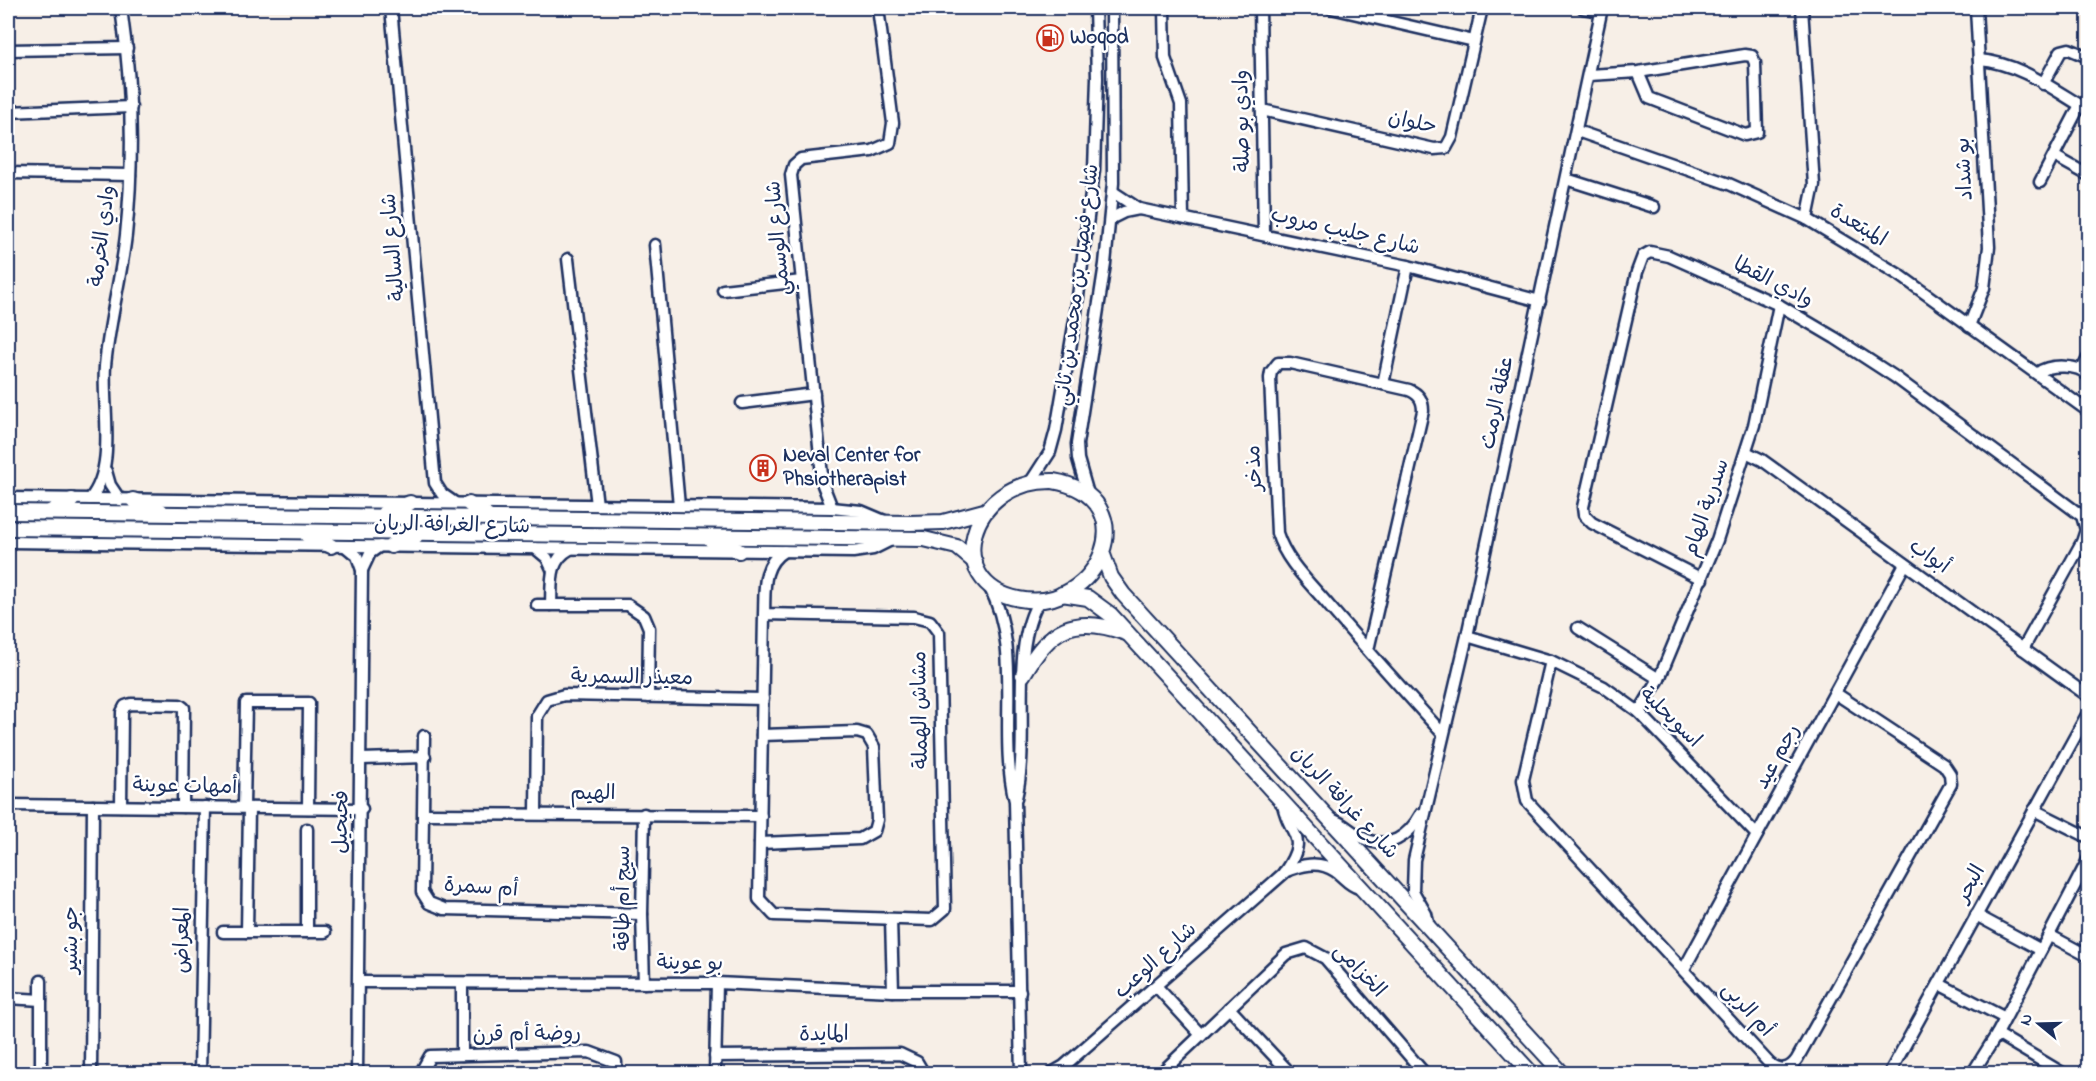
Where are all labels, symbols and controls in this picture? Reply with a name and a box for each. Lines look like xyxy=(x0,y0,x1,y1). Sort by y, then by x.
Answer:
fuel station icon: Woqod xyxy=(1035,23,1065,53)
place label: Woqod xyxy=(1070,23,1129,53)
street label: وادي بو صلة xyxy=(1227,69,1259,173)
street label: حلوان xyxy=(1385,103,1439,143)
street label: بو شداد xyxy=(1948,137,1982,201)
street label: شارع فيصل بن محمد بن ثاني xyxy=(1048,162,1110,408)
street label: شارع الوسمي xyxy=(759,179,801,297)
street label: وادي الخرمة xyxy=(82,183,124,289)
street label: شارع السالية xyxy=(374,192,414,302)
street label: المبتعدة xyxy=(1823,197,1893,255)
street label: شارع جليب مروب xyxy=(1267,200,1423,264)
street label: وادي القطا xyxy=(1728,250,1818,316)
street label: عقلة الرمث xyxy=(1474,354,1522,452)
place label: Neval Center for Phsiotherapist xyxy=(783,441,921,495)
street label: مذخر xyxy=(1239,444,1271,494)
building icon: Neval Center for Phsiotherapist xyxy=(748,453,778,483)
street label: سدرية الهام xyxy=(1676,455,1738,561)
street label: شارع الغرافة الريان xyxy=(374,510,530,542)
street label: أبواب xyxy=(1902,532,1956,582)
street label: مشاش الهملة xyxy=(905,651,937,769)
street label: معيذر السمرية xyxy=(571,662,693,694)
street label: اسويحلية xyxy=(1632,681,1708,755)
street label: رجم عيد xyxy=(1748,719,1808,795)
street label: شارع غرافة الريان xyxy=(1283,739,1405,867)
street label: أمهات عوينة xyxy=(132,771,238,803)
street label: الهيم xyxy=(570,779,616,809)
street label: فحيحيل xyxy=(326,790,358,854)
street label: سيج أم طاقة xyxy=(609,845,639,951)
street label: البحر xyxy=(1947,860,1994,910)
street label: أم سمرة xyxy=(443,870,519,906)
street label: جو بشير xyxy=(57,906,87,976)
street label: المعراض xyxy=(167,906,199,974)
street label: شارع الوعب xyxy=(1108,916,1204,1006)
street label: الخزامى xyxy=(1326,937,1392,1005)
street label: بو عوينة xyxy=(656,948,724,980)
street label: أم الربى xyxy=(1714,976,1780,1044)
north arrow xyxy=(2009,994,2069,1054)
text: N xyxy=(2014,1011,2040,1029)
street label: روضة أم قرن xyxy=(472,1019,582,1051)
street label: المايدة xyxy=(799,1020,849,1050)

